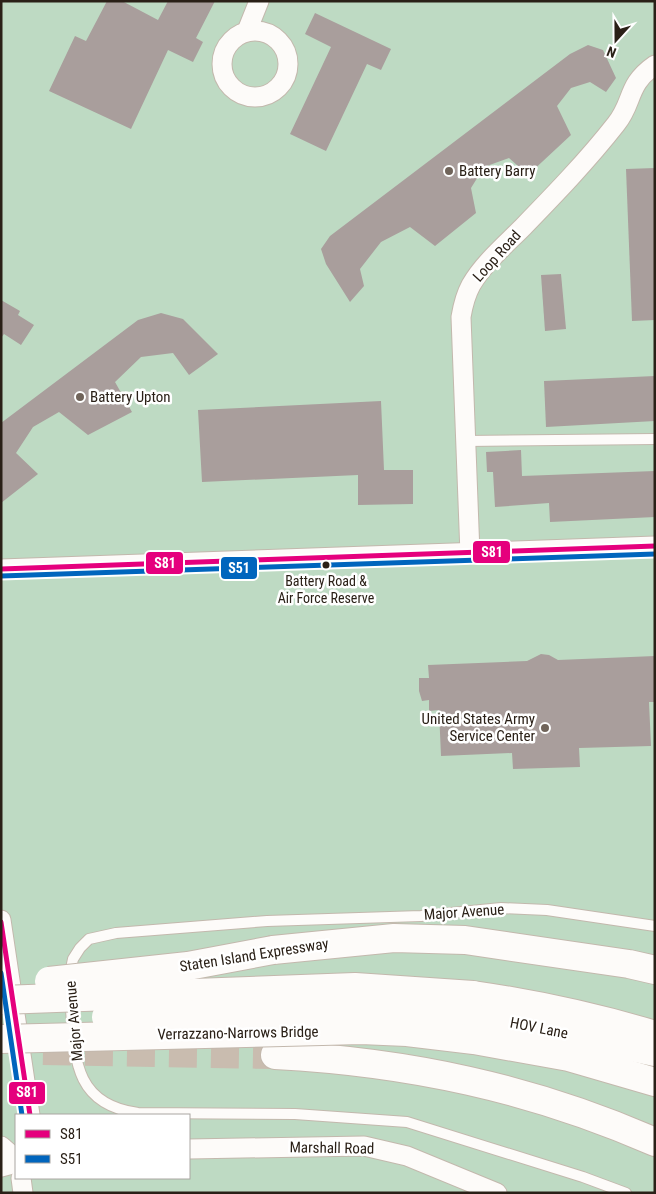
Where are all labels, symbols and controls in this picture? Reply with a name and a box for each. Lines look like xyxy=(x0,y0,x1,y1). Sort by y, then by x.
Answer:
north arrow xyxy=(591,15,641,65)
text: N xyxy=(604,43,618,61)
place label: Battery Barry xyxy=(459,162,536,180)
marker: Battery Barry xyxy=(443,165,455,177)
street label: Loop Road xyxy=(469,227,525,285)
place label: Battery Upton xyxy=(90,388,171,406)
marker: Battery Upton xyxy=(74,391,86,403)
line badge: S81 xyxy=(472,540,511,564)
text: S81 xyxy=(481,544,503,560)
line badge: S81 xyxy=(145,551,184,575)
text: S81 xyxy=(154,555,176,571)
line badge: S51 xyxy=(220,556,258,580)
text: S51 xyxy=(228,560,250,576)
marker: Battery Road & Air Force Reserve xyxy=(321,560,331,570)
place label: Battery Road & Air Force Reserve xyxy=(278,573,375,606)
place label: United States Army Service Center xyxy=(422,710,535,745)
marker: United States Army Service Center xyxy=(539,722,551,734)
street label: Major Avenue xyxy=(423,900,505,924)
street label: Staten Island Expressway xyxy=(178,934,330,976)
street label: Major Avenue xyxy=(62,980,86,1062)
street label: HOV Lane xyxy=(509,1014,569,1042)
street label: Verrazzano-Narrows Bridge xyxy=(157,1023,319,1043)
line badge: S81 xyxy=(8,1081,46,1105)
text: S81 xyxy=(16,1084,38,1100)
legend xyxy=(15,1114,190,1179)
text: S81 xyxy=(60,1125,83,1143)
street label: Marshall Road xyxy=(289,1138,375,1158)
text: S51 xyxy=(60,1150,83,1168)

